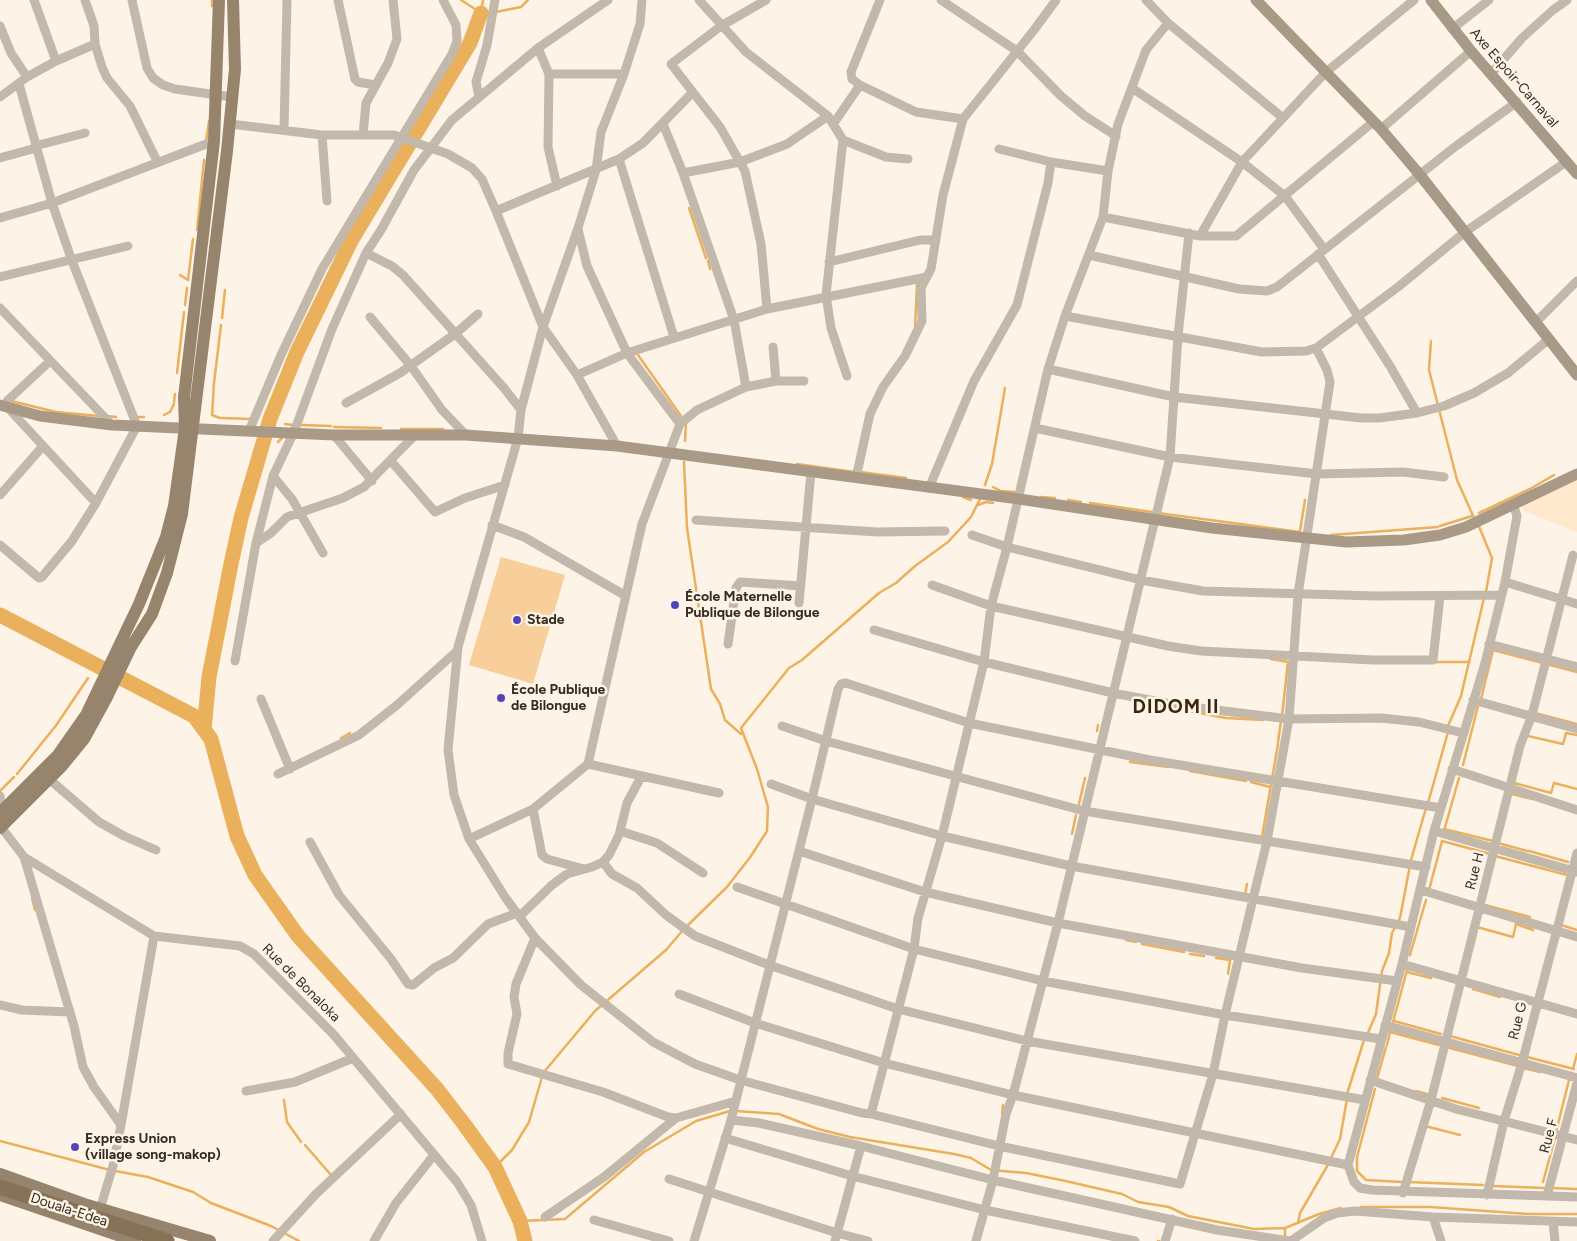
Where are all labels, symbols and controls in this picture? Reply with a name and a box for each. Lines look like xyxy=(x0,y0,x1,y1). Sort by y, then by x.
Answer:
street label: Axe Espoir-Carnaval xyxy=(1466,25,1562,131)
place label: École Maternelle Publique de Bilongue xyxy=(685,589,819,622)
marker: École Maternelle Publique de Bilongue xyxy=(669,599,681,611)
place label: Stade xyxy=(527,612,565,628)
marker: Stade xyxy=(511,614,523,626)
place label: École Publique de Bilongue xyxy=(511,682,605,714)
marker: École Publique de Bilongue xyxy=(495,692,507,704)
district label: DIDOM II xyxy=(1132,696,1220,718)
street label: Rue H xyxy=(1462,850,1488,892)
street label: Rue de Bonaloka xyxy=(258,940,344,1026)
street label: Rue G xyxy=(1505,1000,1531,1042)
street label: Rue F xyxy=(1536,1117,1562,1155)
place label: Express Union (village song-makop) xyxy=(85,1131,221,1164)
marker: Express Union (village song-makop) xyxy=(69,1141,81,1153)
street label: Douala-Edea xyxy=(28,1190,110,1230)

